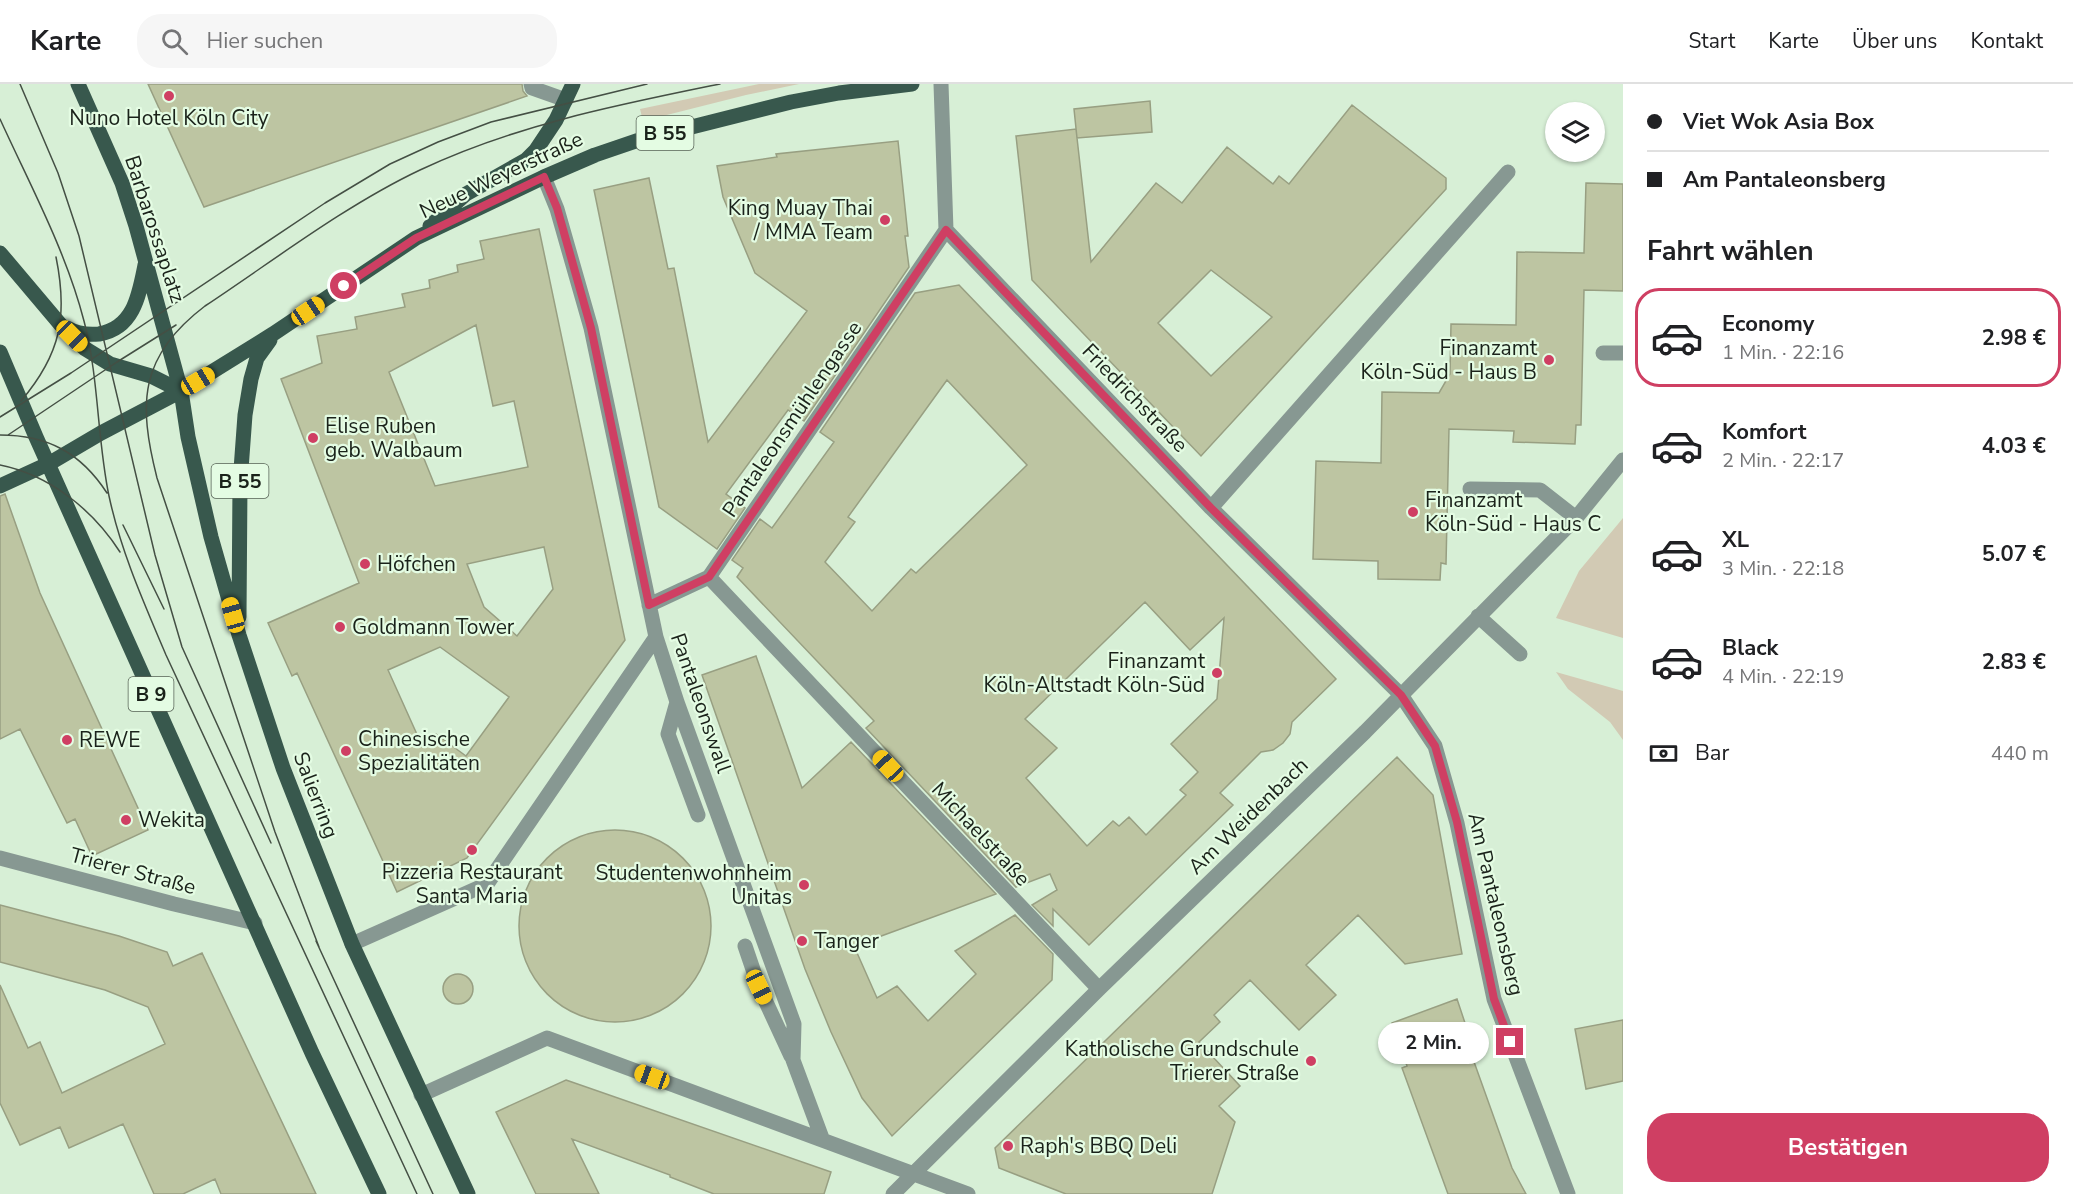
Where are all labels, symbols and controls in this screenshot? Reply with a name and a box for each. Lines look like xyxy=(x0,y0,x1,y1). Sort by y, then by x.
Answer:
search box xyxy=(137,14,557,68)
text: Karte xyxy=(30,22,101,60)
icon: search xyxy=(158,25,191,58)
text: Hier suchen xyxy=(206,26,323,56)
text: Start xyxy=(1688,27,1735,55)
text: Karte xyxy=(1768,27,1819,55)
text: Über uns xyxy=(1852,27,1937,55)
text: Kontakt xyxy=(1970,27,2043,55)
marker: Nuno Hotel Köln City xyxy=(162,89,176,103)
map controls xyxy=(1545,102,1605,162)
button: layers xyxy=(1545,102,1605,162)
place label: Nuno Hotel Köln City xyxy=(69,104,269,132)
text: Viet Wok Asia Box xyxy=(1683,107,1874,137)
road number: B 55 xyxy=(636,116,694,150)
street label: Neue Weyerstraße xyxy=(415,125,587,225)
street label: Barbarossaplatz xyxy=(118,152,192,306)
text: Am Pantaleonsberg xyxy=(1683,165,1886,195)
place label: King Muay Thai / MMA Team xyxy=(728,194,873,246)
marker: King Muay Thai / MMA Team xyxy=(878,213,892,227)
text: Fahrt wählen xyxy=(1647,233,1813,270)
route start xyxy=(330,272,357,299)
car xyxy=(288,293,328,329)
text: Economy xyxy=(1722,309,1814,339)
icon: car xyxy=(1650,311,1704,365)
street label: Pantaleonsmühlengasse xyxy=(716,315,868,523)
car xyxy=(53,317,91,355)
text: 2.98 € xyxy=(1982,323,2046,353)
place label: Finanzamt Köln-Süd - Haus B xyxy=(1361,334,1538,386)
street label: Friedrichstraße xyxy=(1076,338,1194,458)
text: 1 Min. · 22:16 xyxy=(1722,339,1844,366)
marker: Finanzamt Köln-Süd - Haus B xyxy=(1542,353,1556,367)
car xyxy=(178,364,218,398)
place label: Elise Ruben geb. Walbaum xyxy=(325,412,463,464)
text: Komfort xyxy=(1722,417,1806,447)
icon: car xyxy=(1650,419,1704,473)
marker: Elise Ruben geb. Walbaum xyxy=(306,431,320,445)
text: 4.03 € xyxy=(1982,431,2046,461)
text: 2 Min. · 22:17 xyxy=(1722,447,1844,474)
road number: B 55 xyxy=(212,464,268,498)
place label: Finanzamt Köln-Süd - Haus C xyxy=(1425,486,1601,538)
marker: Finanzamt Köln-Süd - Haus C xyxy=(1406,505,1420,519)
text: XL xyxy=(1722,525,1749,555)
icon: car xyxy=(1650,527,1704,581)
text: 5.07 € xyxy=(1982,539,2046,569)
place label: Höfchen xyxy=(377,550,456,578)
text: 3 Min. · 22:18 xyxy=(1722,555,1844,582)
marker: Höfchen xyxy=(358,557,372,571)
car xyxy=(219,595,247,635)
place label: Goldmann Tower xyxy=(352,613,515,641)
marker: Goldmann Tower xyxy=(333,620,347,634)
street label: Pantaleonswall xyxy=(664,629,738,777)
text: Black xyxy=(1722,633,1778,663)
icon: car xyxy=(1650,635,1704,689)
place label: Finanzamt Köln-Altstadt Köln-Süd xyxy=(984,647,1206,699)
text: 2.83 € xyxy=(1982,647,2046,677)
text: 4 Min. · 22:19 xyxy=(1722,663,1844,690)
marker: Finanzamt Köln-Altstadt Köln-Süd xyxy=(1210,666,1224,680)
road number: B 9 xyxy=(128,677,174,711)
place label: Chinesische Spezialitäten xyxy=(358,725,480,777)
place label: REWE xyxy=(79,726,141,754)
marker: REWE xyxy=(60,733,74,747)
icon: cash xyxy=(1647,737,1680,770)
text: Bar xyxy=(1695,738,1729,768)
text: 440 m xyxy=(1991,740,2049,767)
marker: Chinesische Spezialitäten xyxy=(339,744,353,758)
car xyxy=(869,747,907,785)
street label: Salierring xyxy=(287,748,345,842)
street label: Am Weidenbach xyxy=(1182,751,1314,881)
street label: Michaelstraße xyxy=(925,776,1037,892)
place label: Wekita xyxy=(138,806,205,834)
street label: Am Pantaleonsberg xyxy=(1461,810,1531,998)
marker: Wekita xyxy=(119,813,133,827)
street label: Trierer Straße xyxy=(67,841,199,901)
marker: Pizzeria Restaurant Santa Maria xyxy=(465,843,479,857)
place label: Pizzeria Restaurant Santa Maria xyxy=(382,858,563,910)
place label: Studentenwohnheim Unitas xyxy=(595,859,792,911)
marker: Studentenwohnheim Unitas xyxy=(797,878,811,892)
place label: Tanger xyxy=(814,927,880,955)
marker: Tanger xyxy=(795,934,809,948)
car xyxy=(743,967,775,1007)
callout: 2 Min. xyxy=(1378,1021,1489,1063)
route end xyxy=(1496,1028,1523,1055)
text: 2 Min. xyxy=(1405,1029,1462,1056)
place label: Katholische Grundschule Trierer Straße xyxy=(1065,1035,1299,1087)
marker: Katholische Grundschule Trierer Straße xyxy=(1304,1054,1318,1068)
car xyxy=(632,1062,672,1092)
button: Bestätigen xyxy=(1647,1113,2049,1182)
place label: Raph's BBQ Deli xyxy=(1020,1132,1177,1160)
marker: Raph's BBQ Deli xyxy=(1001,1139,1015,1153)

